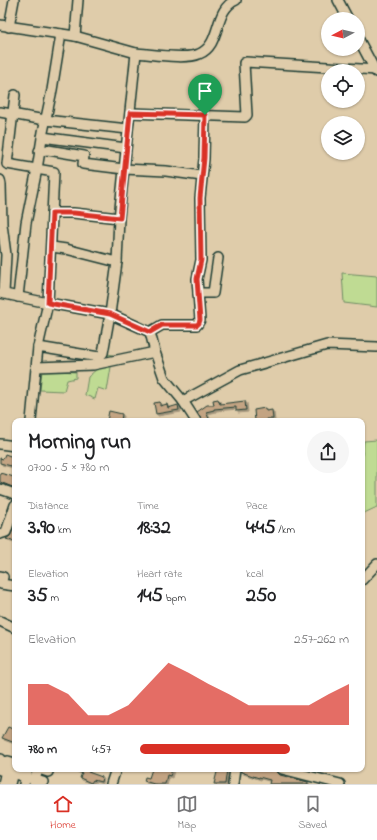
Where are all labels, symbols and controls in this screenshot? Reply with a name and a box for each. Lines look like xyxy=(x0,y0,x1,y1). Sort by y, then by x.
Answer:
north arrow xyxy=(321,12,365,56)
map controls xyxy=(321,12,365,160)
button: locate xyxy=(321,64,365,108)
pin xyxy=(188,74,222,115)
icon: arrive xyxy=(194,80,216,102)
button: layers xyxy=(321,116,365,160)
text: Morning run xyxy=(28,427,131,459)
button: share xyxy=(307,431,349,473)
text: 07:00 · 5 × 780 m xyxy=(28,458,109,477)
text: Distance xyxy=(28,498,69,514)
text: Time xyxy=(137,498,159,514)
text: Pace xyxy=(246,498,267,514)
text: 3.90 xyxy=(28,514,55,543)
text: 18:32 xyxy=(137,514,171,543)
text: 4:45 xyxy=(246,514,276,543)
text: km xyxy=(55,522,71,538)
text: /km xyxy=(276,522,295,538)
text: Elevation xyxy=(28,566,68,582)
text: Heart rate xyxy=(137,566,182,582)
text: kcal xyxy=(246,566,264,582)
text: 35 xyxy=(28,582,48,611)
text: 145 xyxy=(137,582,163,611)
text: 250 xyxy=(246,582,276,611)
text: m xyxy=(48,590,59,606)
text: bpm xyxy=(163,590,186,606)
text: Elevation xyxy=(28,630,76,649)
text: 257–262 m xyxy=(294,630,349,649)
text: 780 m xyxy=(28,740,57,759)
text: 4:57 xyxy=(92,740,111,759)
tab: Home xyxy=(50,793,76,833)
tab: Map xyxy=(176,793,198,833)
tab: Saved xyxy=(298,793,327,833)

